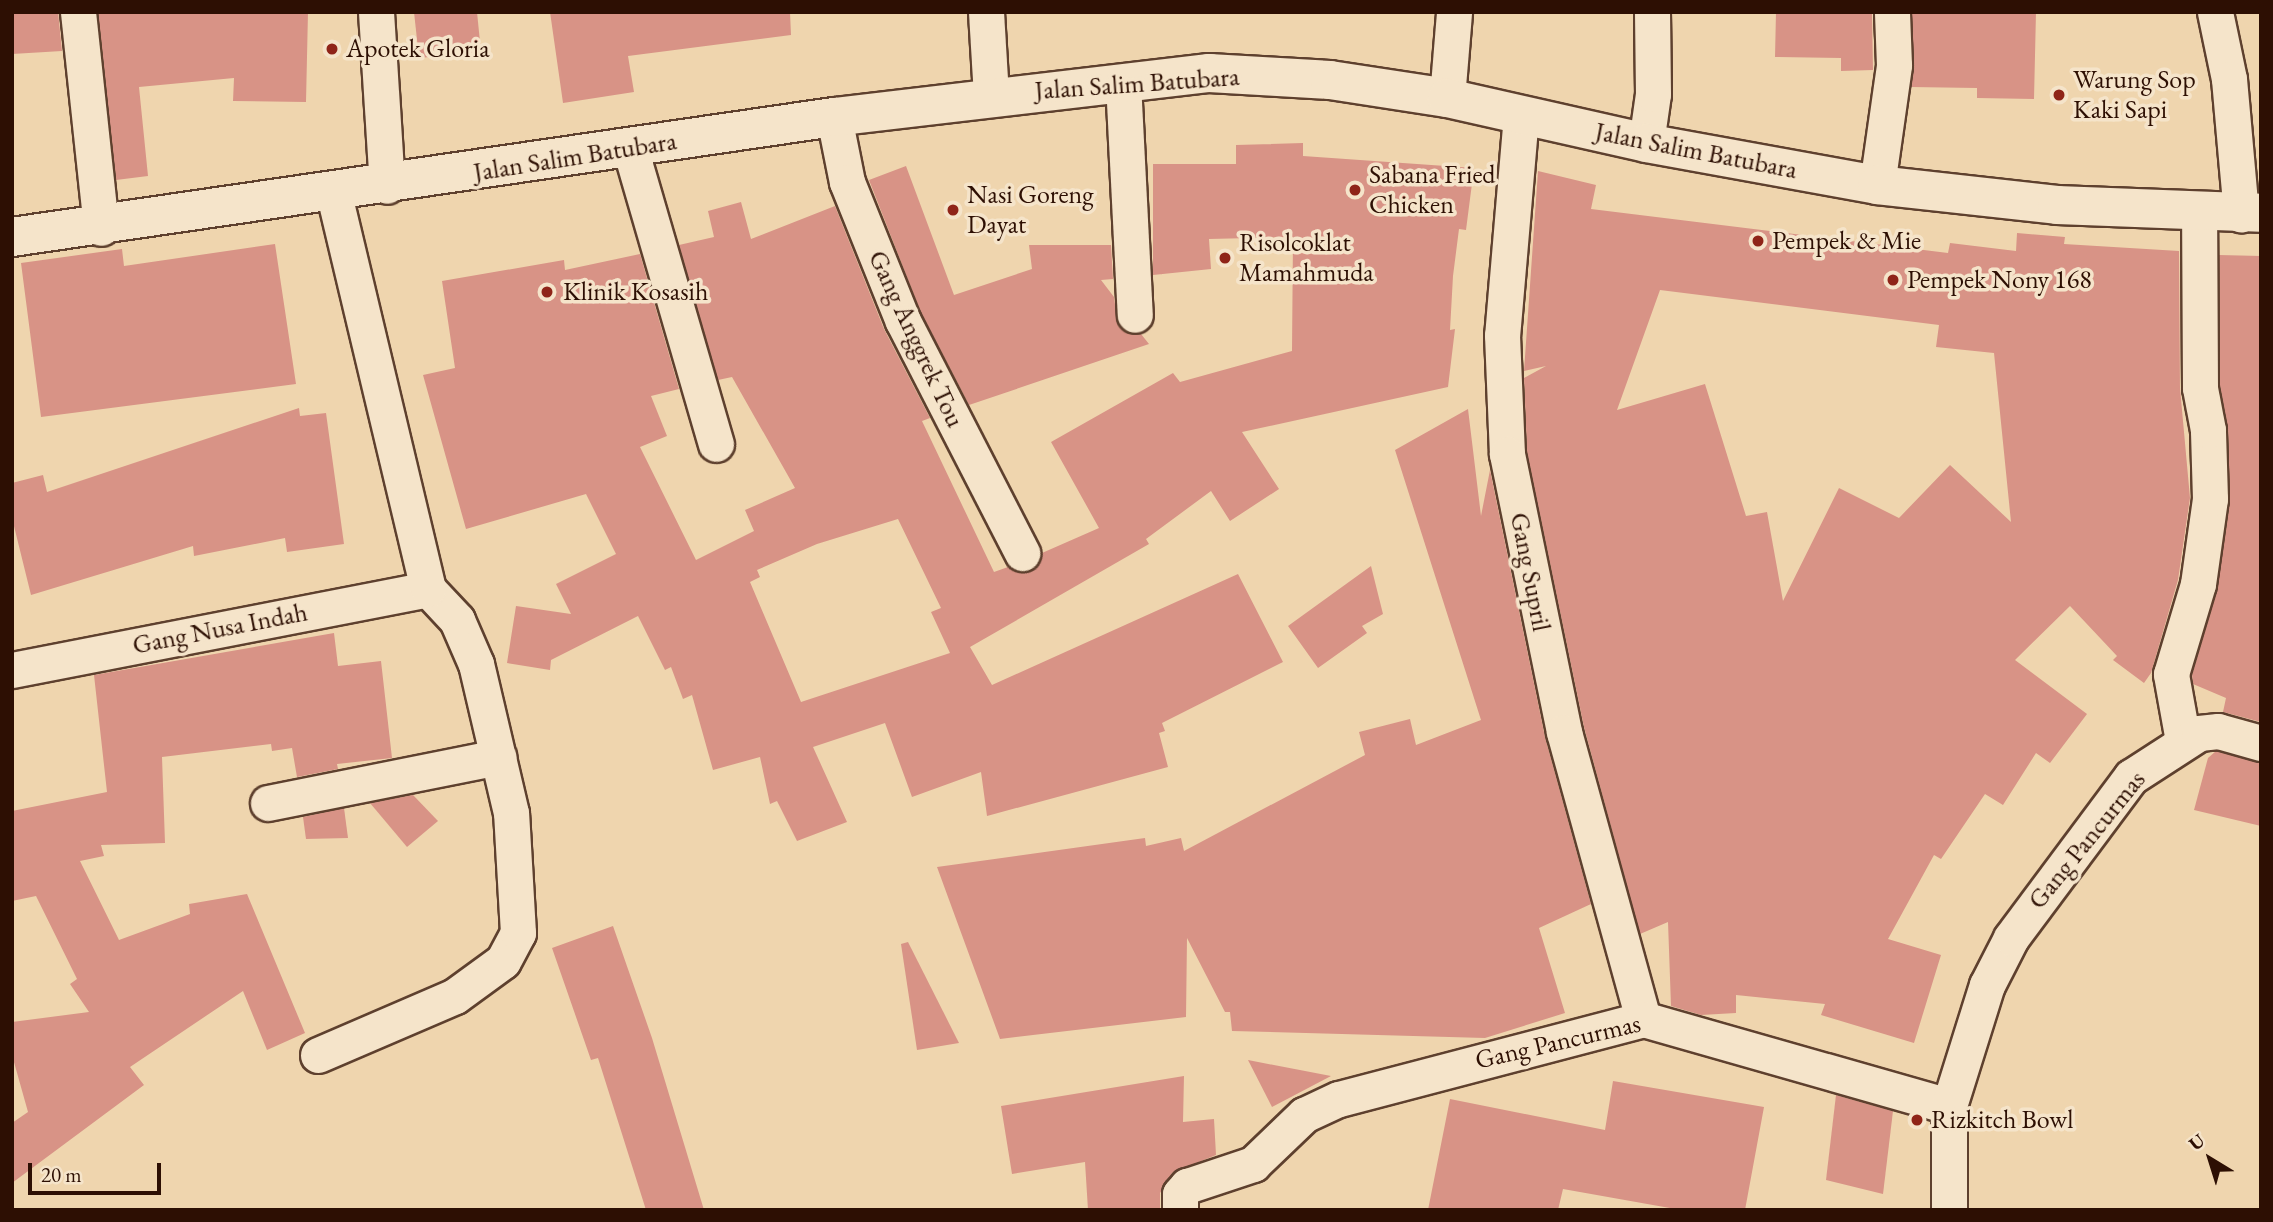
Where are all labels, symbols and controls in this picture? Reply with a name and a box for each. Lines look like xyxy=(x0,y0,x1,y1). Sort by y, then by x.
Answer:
place label: Apotek Gloria xyxy=(346,33,490,65)
marker: Apotek Gloria xyxy=(324,41,340,57)
street label: Jalan Salim Batubara xyxy=(1034,61,1240,107)
place label: Warung Sop Kaki Sapi xyxy=(2073,64,2196,126)
marker: Warung Sop Kaki Sapi xyxy=(2051,87,2067,103)
street label: Jalan Salim Batubara xyxy=(1592,116,1800,186)
street label: Jalan Salim Batubara xyxy=(471,126,679,188)
place label: Sabana Fried Chicken xyxy=(1369,159,1495,220)
place label: Nasi Goreng Dayat xyxy=(967,179,1094,241)
marker: Sabana Fried Chicken xyxy=(1347,182,1363,198)
marker: Nasi Goreng Dayat xyxy=(945,202,961,218)
place label: Pempek & Mie xyxy=(1772,225,1921,257)
place label: Risolcoklat Mamahmuda xyxy=(1239,227,1374,288)
marker: Pempek & Mie xyxy=(1750,233,1766,249)
street label: Gang Anggrek Tou xyxy=(861,246,971,432)
marker: Risolcoklat Mamahmuda xyxy=(1217,250,1233,266)
place label: Pempek Nony 168 xyxy=(1907,264,2092,296)
marker: Pempek Nony 168 xyxy=(1885,272,1901,288)
place label: Klinik Kosasih xyxy=(563,276,708,308)
marker: Klinik Kosasih xyxy=(537,282,557,302)
street label: Gang Supril xyxy=(1503,510,1557,634)
street label: Gang Nusa Indah xyxy=(130,597,310,661)
street label: Gang Pancurmas xyxy=(2022,765,2152,915)
street label: Gang Pancurmas xyxy=(1472,1008,1644,1076)
place label: Rizkitch Bowl xyxy=(1931,1104,2073,1136)
marker: Rizkitch Bowl xyxy=(1909,1112,1925,1128)
north arrow xyxy=(2175,1124,2245,1194)
text: U xyxy=(2183,1128,2210,1156)
scale bar xyxy=(32,1148,164,1192)
text: 20 m xyxy=(41,1161,82,1188)

